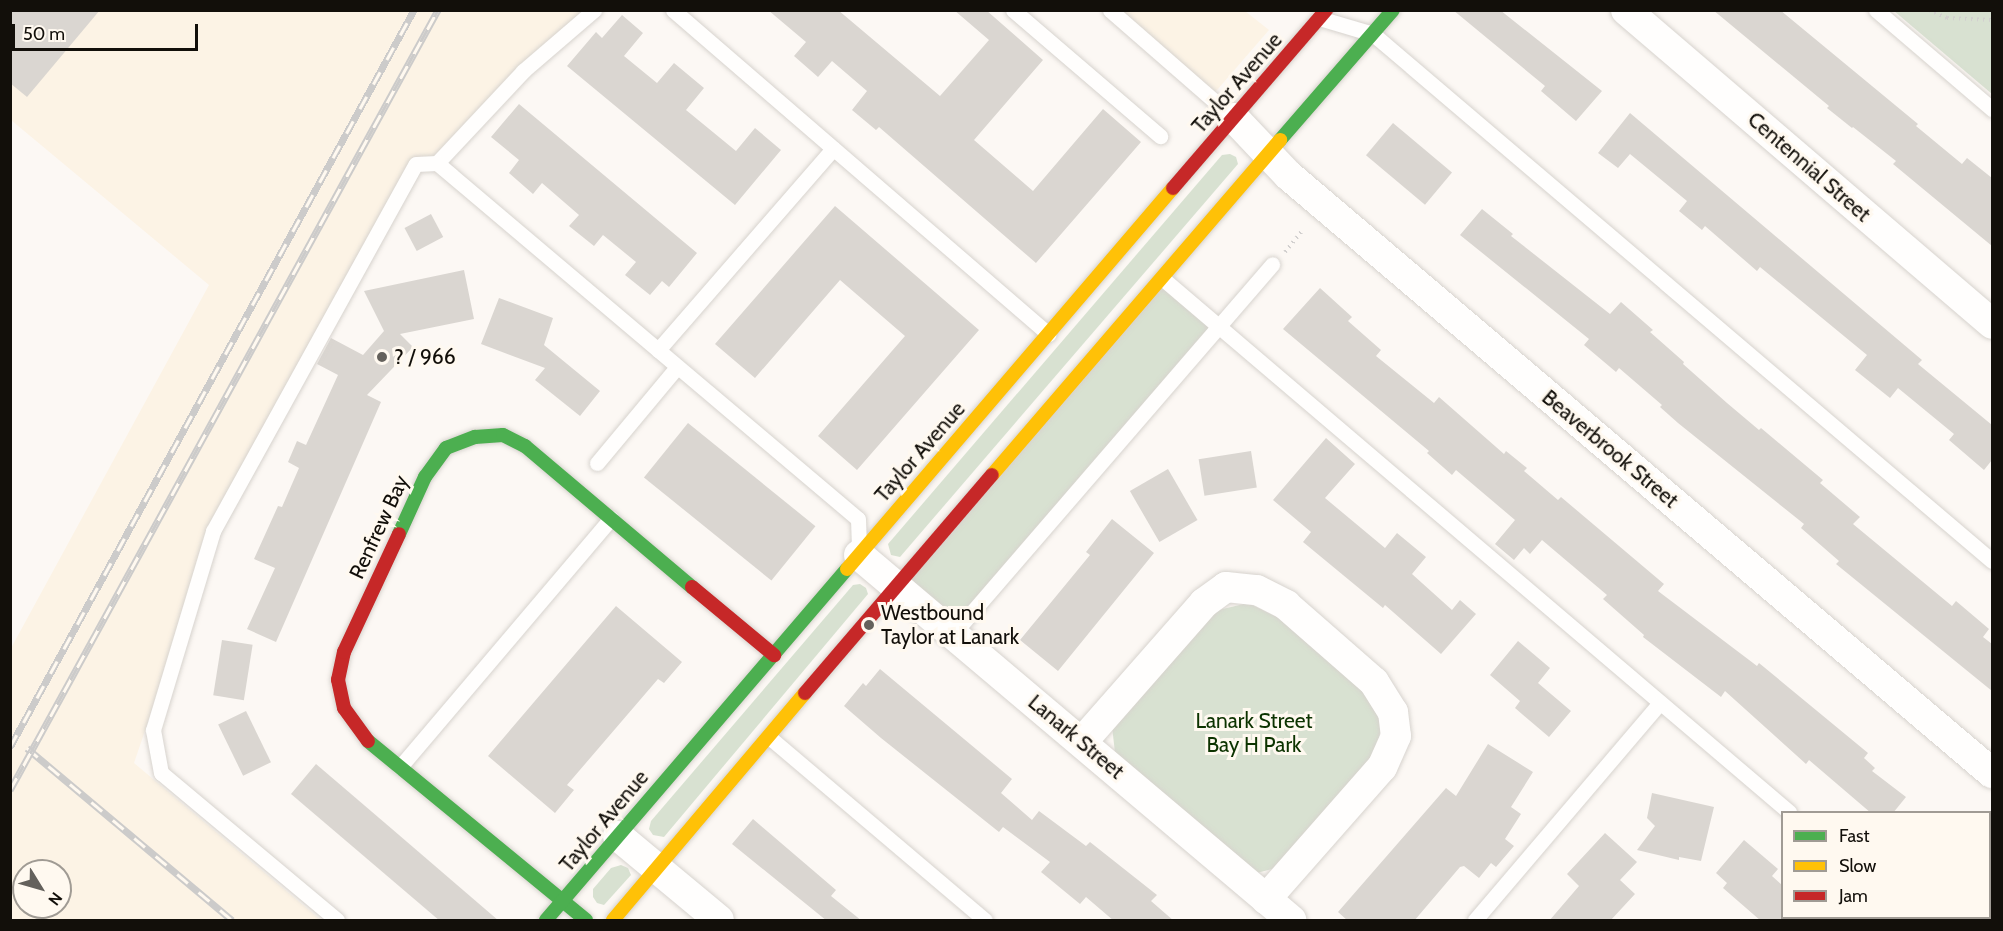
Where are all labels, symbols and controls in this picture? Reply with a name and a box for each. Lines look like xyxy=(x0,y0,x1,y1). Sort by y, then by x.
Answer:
scale bar xyxy=(15,12,201,50)
text: 50 m xyxy=(23,23,65,45)
street label: Taylor Avenue xyxy=(1187,28,1287,138)
street label: Centennial Street xyxy=(1742,107,1876,227)
place label: ? / 966 xyxy=(394,344,456,370)
marker: ? / 966 xyxy=(375,350,389,364)
street label: Beaverbrook Street xyxy=(1537,385,1683,513)
street label: Taylor Avenue xyxy=(870,397,970,507)
street label: Renfrew Bay xyxy=(344,471,414,583)
place label: Westbound Taylor at Lanark xyxy=(881,600,1019,650)
marker: Westbound Taylor at Lanark xyxy=(862,618,876,632)
street label: Lanark Street xyxy=(1023,690,1129,784)
park label: Lanark Street Bay H Park xyxy=(1195,708,1313,758)
street label: Taylor Avenue xyxy=(554,765,654,877)
legend xyxy=(1781,811,1991,919)
text: Fast xyxy=(1839,825,1870,847)
text: Slow xyxy=(1839,855,1876,877)
north arrow xyxy=(12,859,72,919)
text: Jam xyxy=(1839,885,1868,907)
text: N xyxy=(44,889,66,909)

